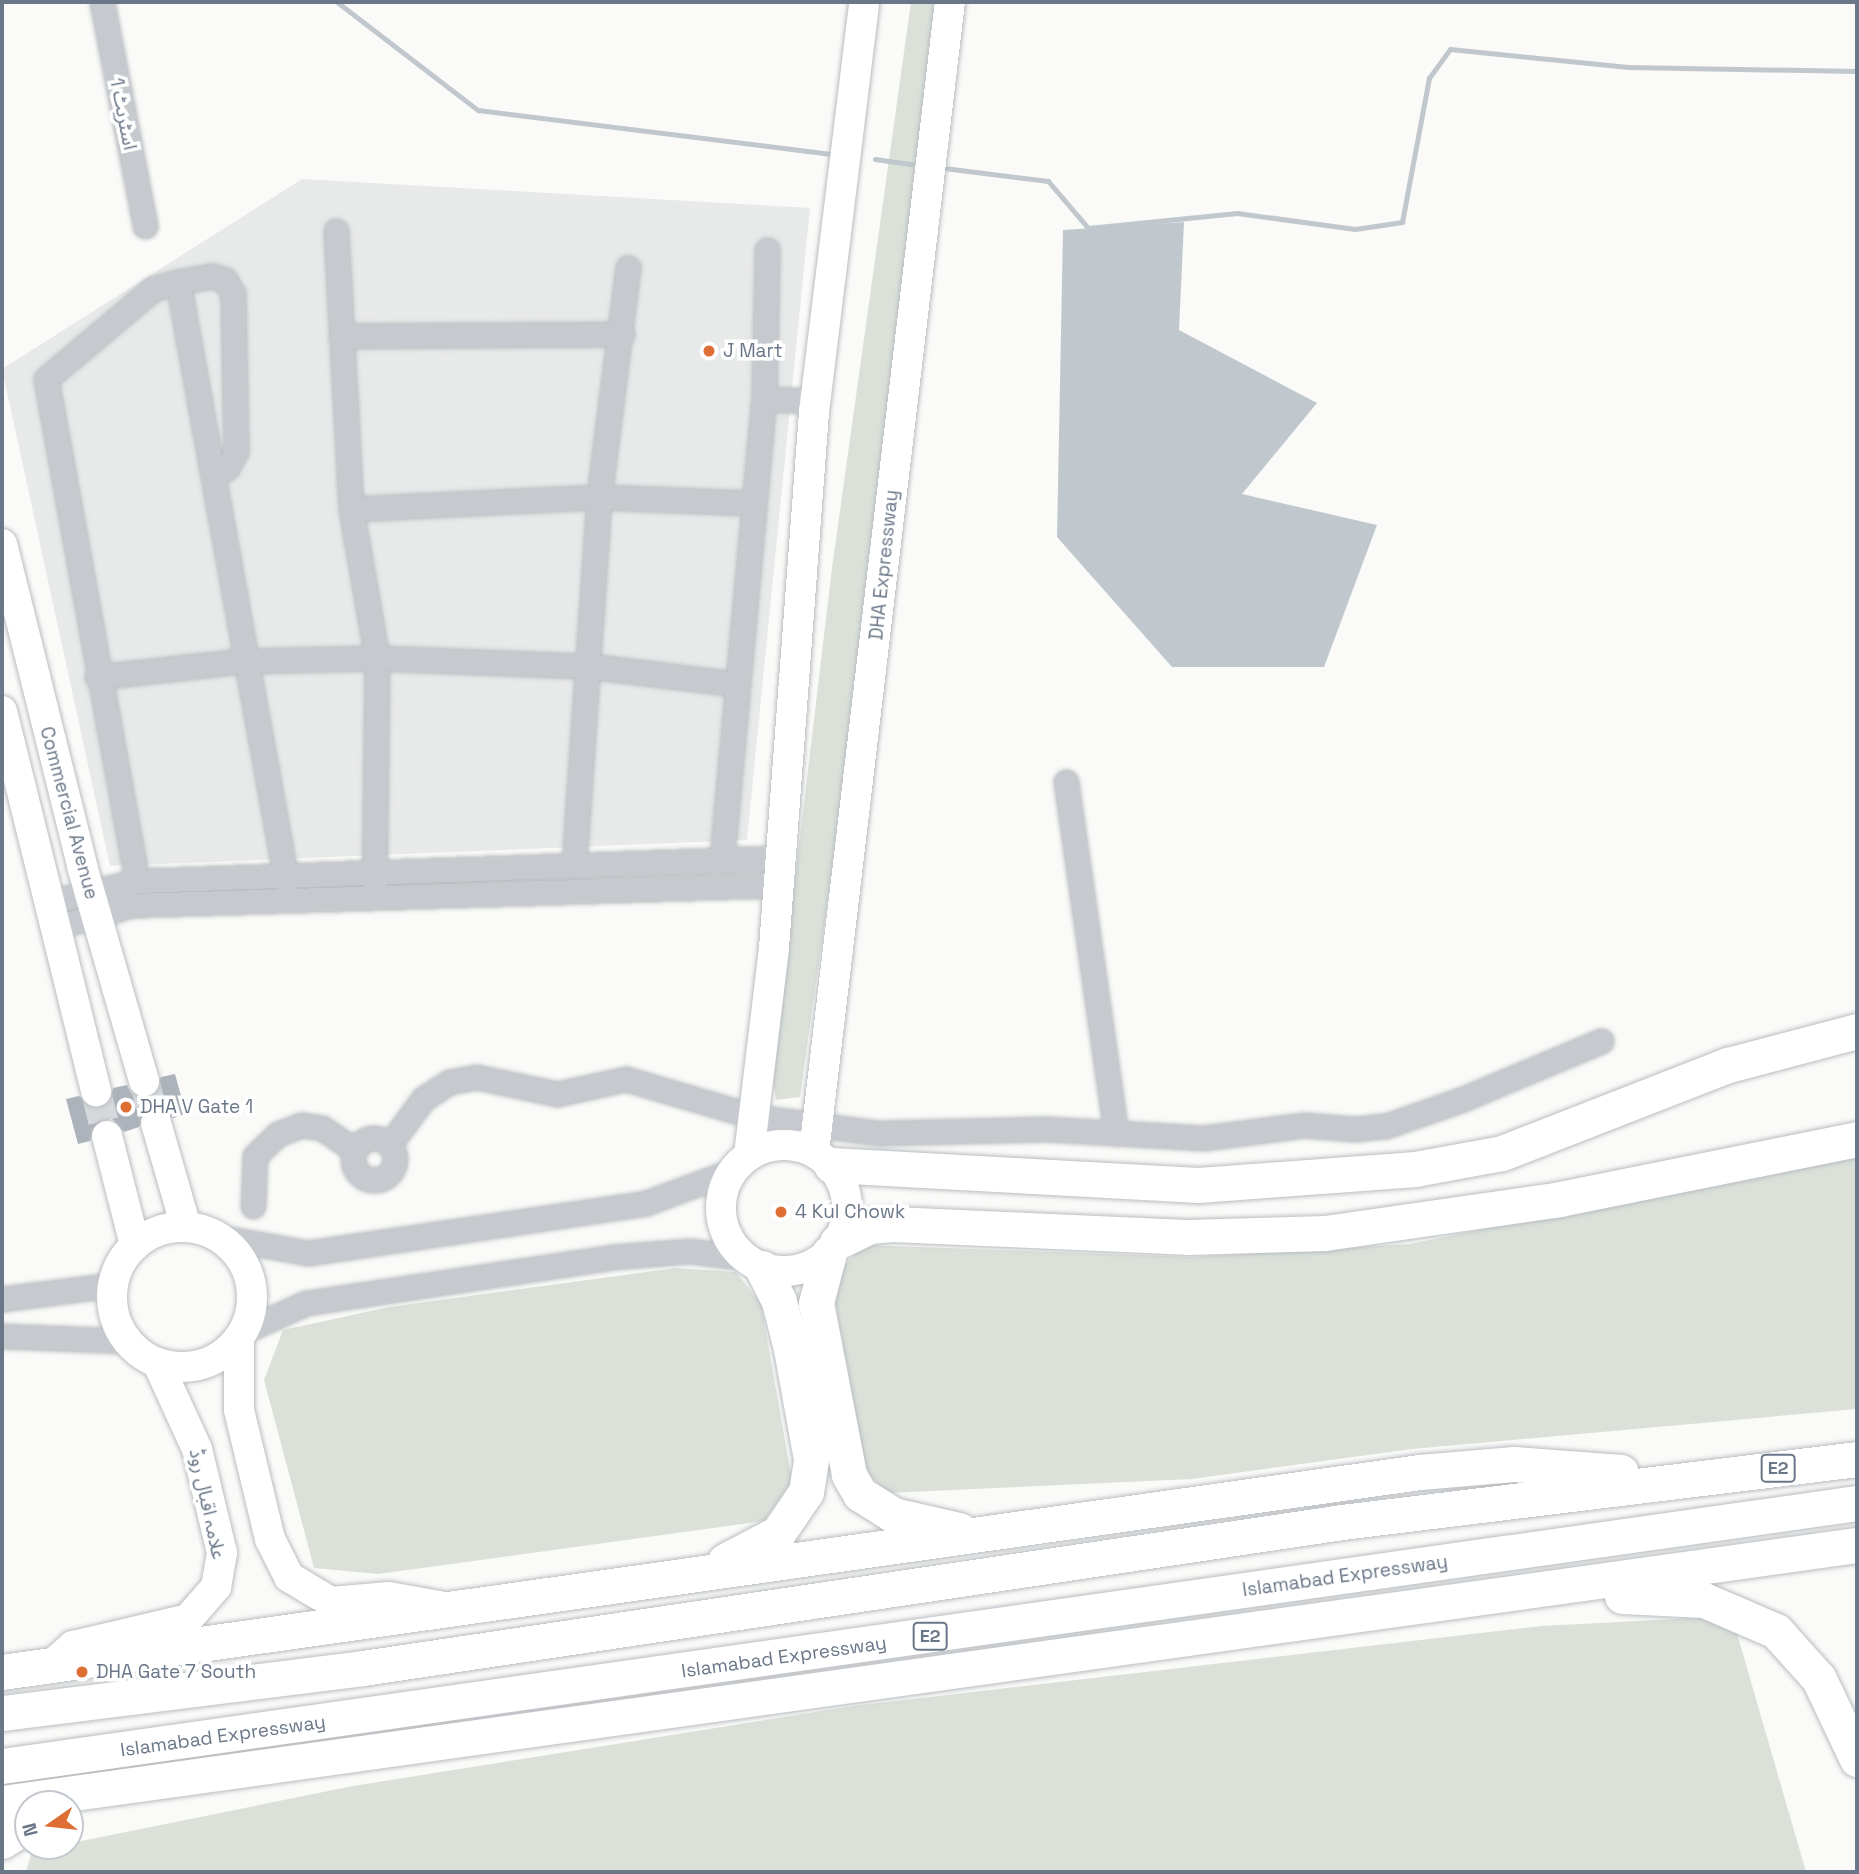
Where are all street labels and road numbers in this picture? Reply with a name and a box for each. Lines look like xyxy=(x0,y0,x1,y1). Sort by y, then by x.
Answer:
street label: اسٹریٹ 1 xyxy=(105,76,141,152)
street label: DHA Expressway xyxy=(865,489,903,641)
street label: Commercial Avenue xyxy=(35,724,103,902)
street label: علامہ اقبال روڈ xyxy=(184,1447,230,1561)
road number: E2 xyxy=(1760,1454,1796,1483)
street label: Islamabad Expressway xyxy=(1241,1550,1449,1602)
road number: E2 xyxy=(912,1622,948,1651)
street label: Islamabad Expressway xyxy=(680,1631,888,1683)
street label: Islamabad Expressway xyxy=(119,1710,327,1762)

